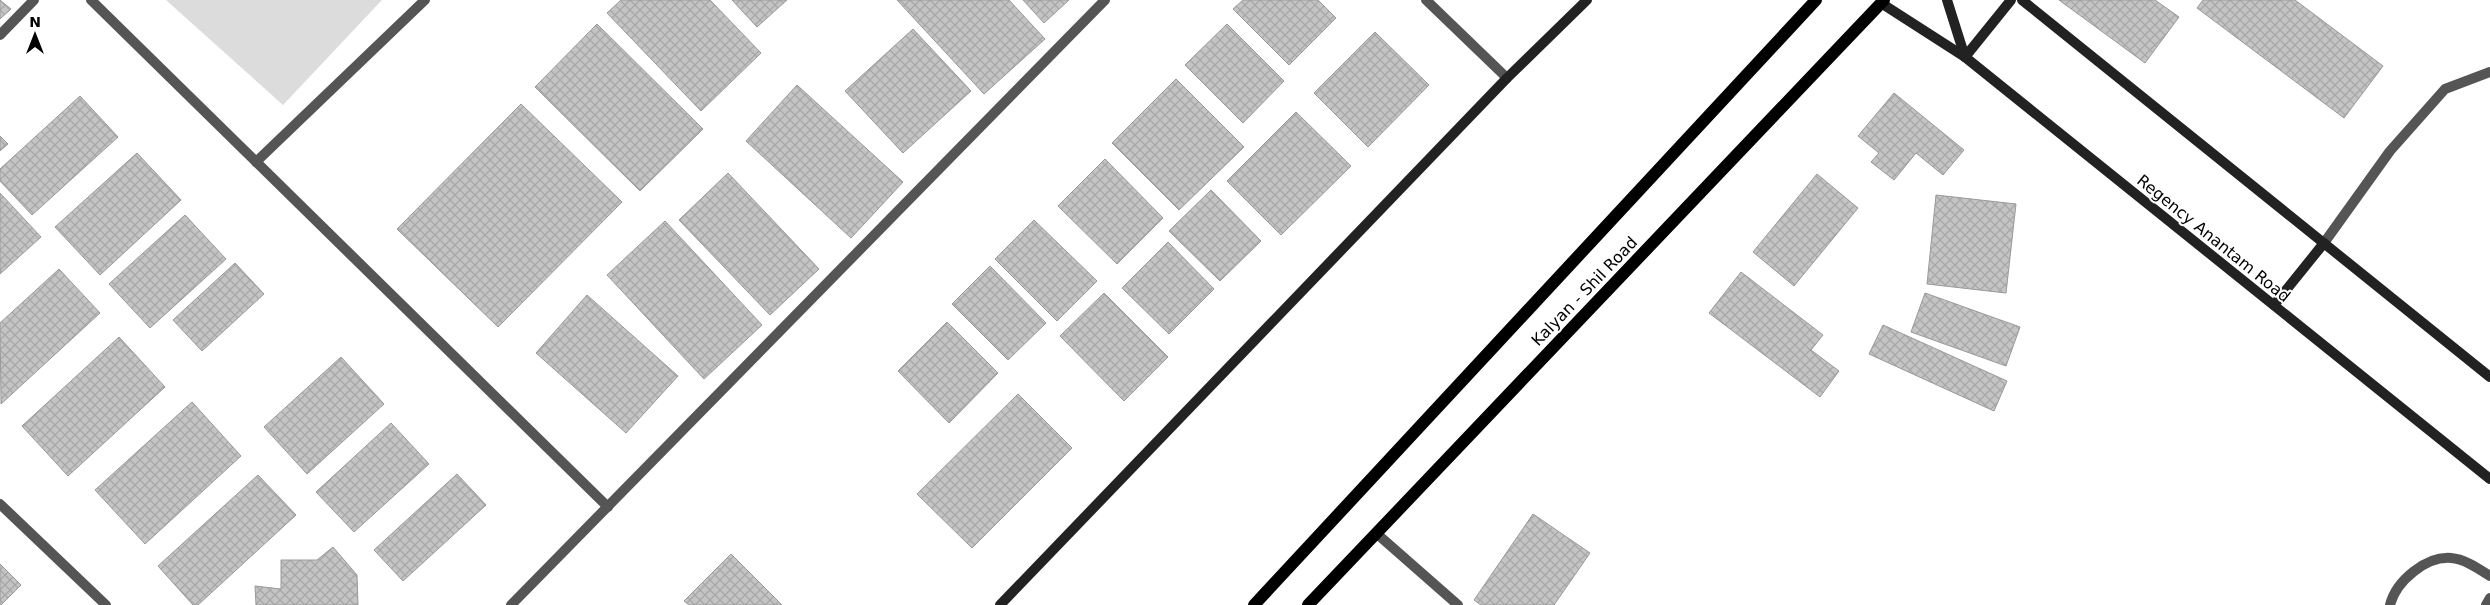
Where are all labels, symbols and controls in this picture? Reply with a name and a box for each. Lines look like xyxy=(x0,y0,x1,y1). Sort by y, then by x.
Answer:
north arrow xyxy=(10,10,60,60)
text: N xyxy=(29,14,41,30)
street label: Regency Anantam Road xyxy=(2133,171,2294,306)
street label: Kalyan - Shil Road xyxy=(1527,233,1641,350)

